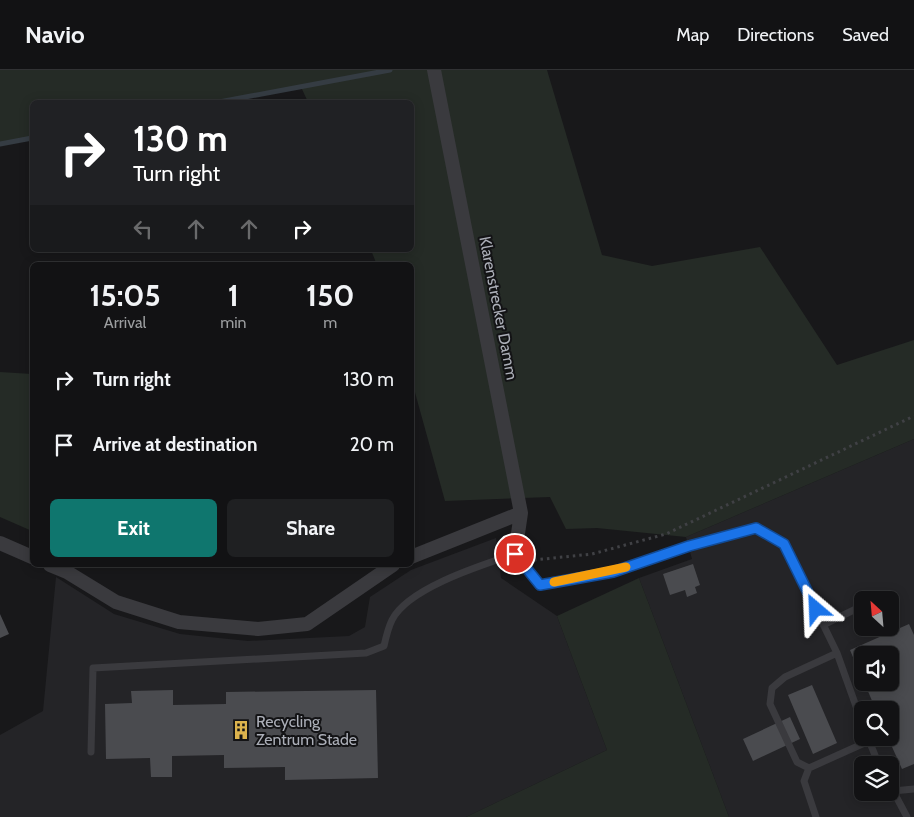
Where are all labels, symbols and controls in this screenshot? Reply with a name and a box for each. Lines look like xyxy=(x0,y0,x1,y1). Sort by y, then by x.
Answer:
text: Navio xyxy=(25,20,85,49)
text: Map xyxy=(676,24,709,46)
text: Directions xyxy=(737,24,814,46)
text: Saved xyxy=(842,24,889,46)
text: 130 m xyxy=(133,117,228,160)
icon: right xyxy=(50,120,115,185)
text: Turn right xyxy=(133,160,220,187)
icon: left xyxy=(129,215,157,243)
icon: ahead xyxy=(182,215,210,243)
icon: ahead xyxy=(235,215,263,243)
icon: right xyxy=(288,215,316,243)
street label: Klarenstrecker Damm xyxy=(475,235,522,381)
text: 15:05 xyxy=(90,277,161,314)
text: 1 xyxy=(228,277,239,314)
text: 150 xyxy=(306,277,354,314)
text: Arrival xyxy=(104,313,146,332)
text: min xyxy=(220,313,247,332)
text: m xyxy=(323,313,337,332)
icon: right xyxy=(50,366,78,394)
text: Turn right xyxy=(93,368,171,391)
text: 130 m xyxy=(343,368,394,391)
icon: arrive xyxy=(50,431,78,459)
text: Arrive at destination xyxy=(93,433,257,456)
text: 20 m xyxy=(350,433,394,456)
button: Exit xyxy=(50,499,217,557)
button: Share xyxy=(227,499,394,557)
pin xyxy=(494,533,536,575)
icon: arrive xyxy=(501,540,529,568)
position arrow xyxy=(789,582,841,634)
north arrow xyxy=(854,591,899,636)
map controls xyxy=(854,591,899,801)
button: sound xyxy=(854,646,899,691)
button: search xyxy=(854,701,899,746)
place label: Recycling Zentrum Stade xyxy=(256,712,357,749)
building icon: Recycling Zentrum Stade xyxy=(230,719,252,741)
button: layers xyxy=(854,756,899,801)

